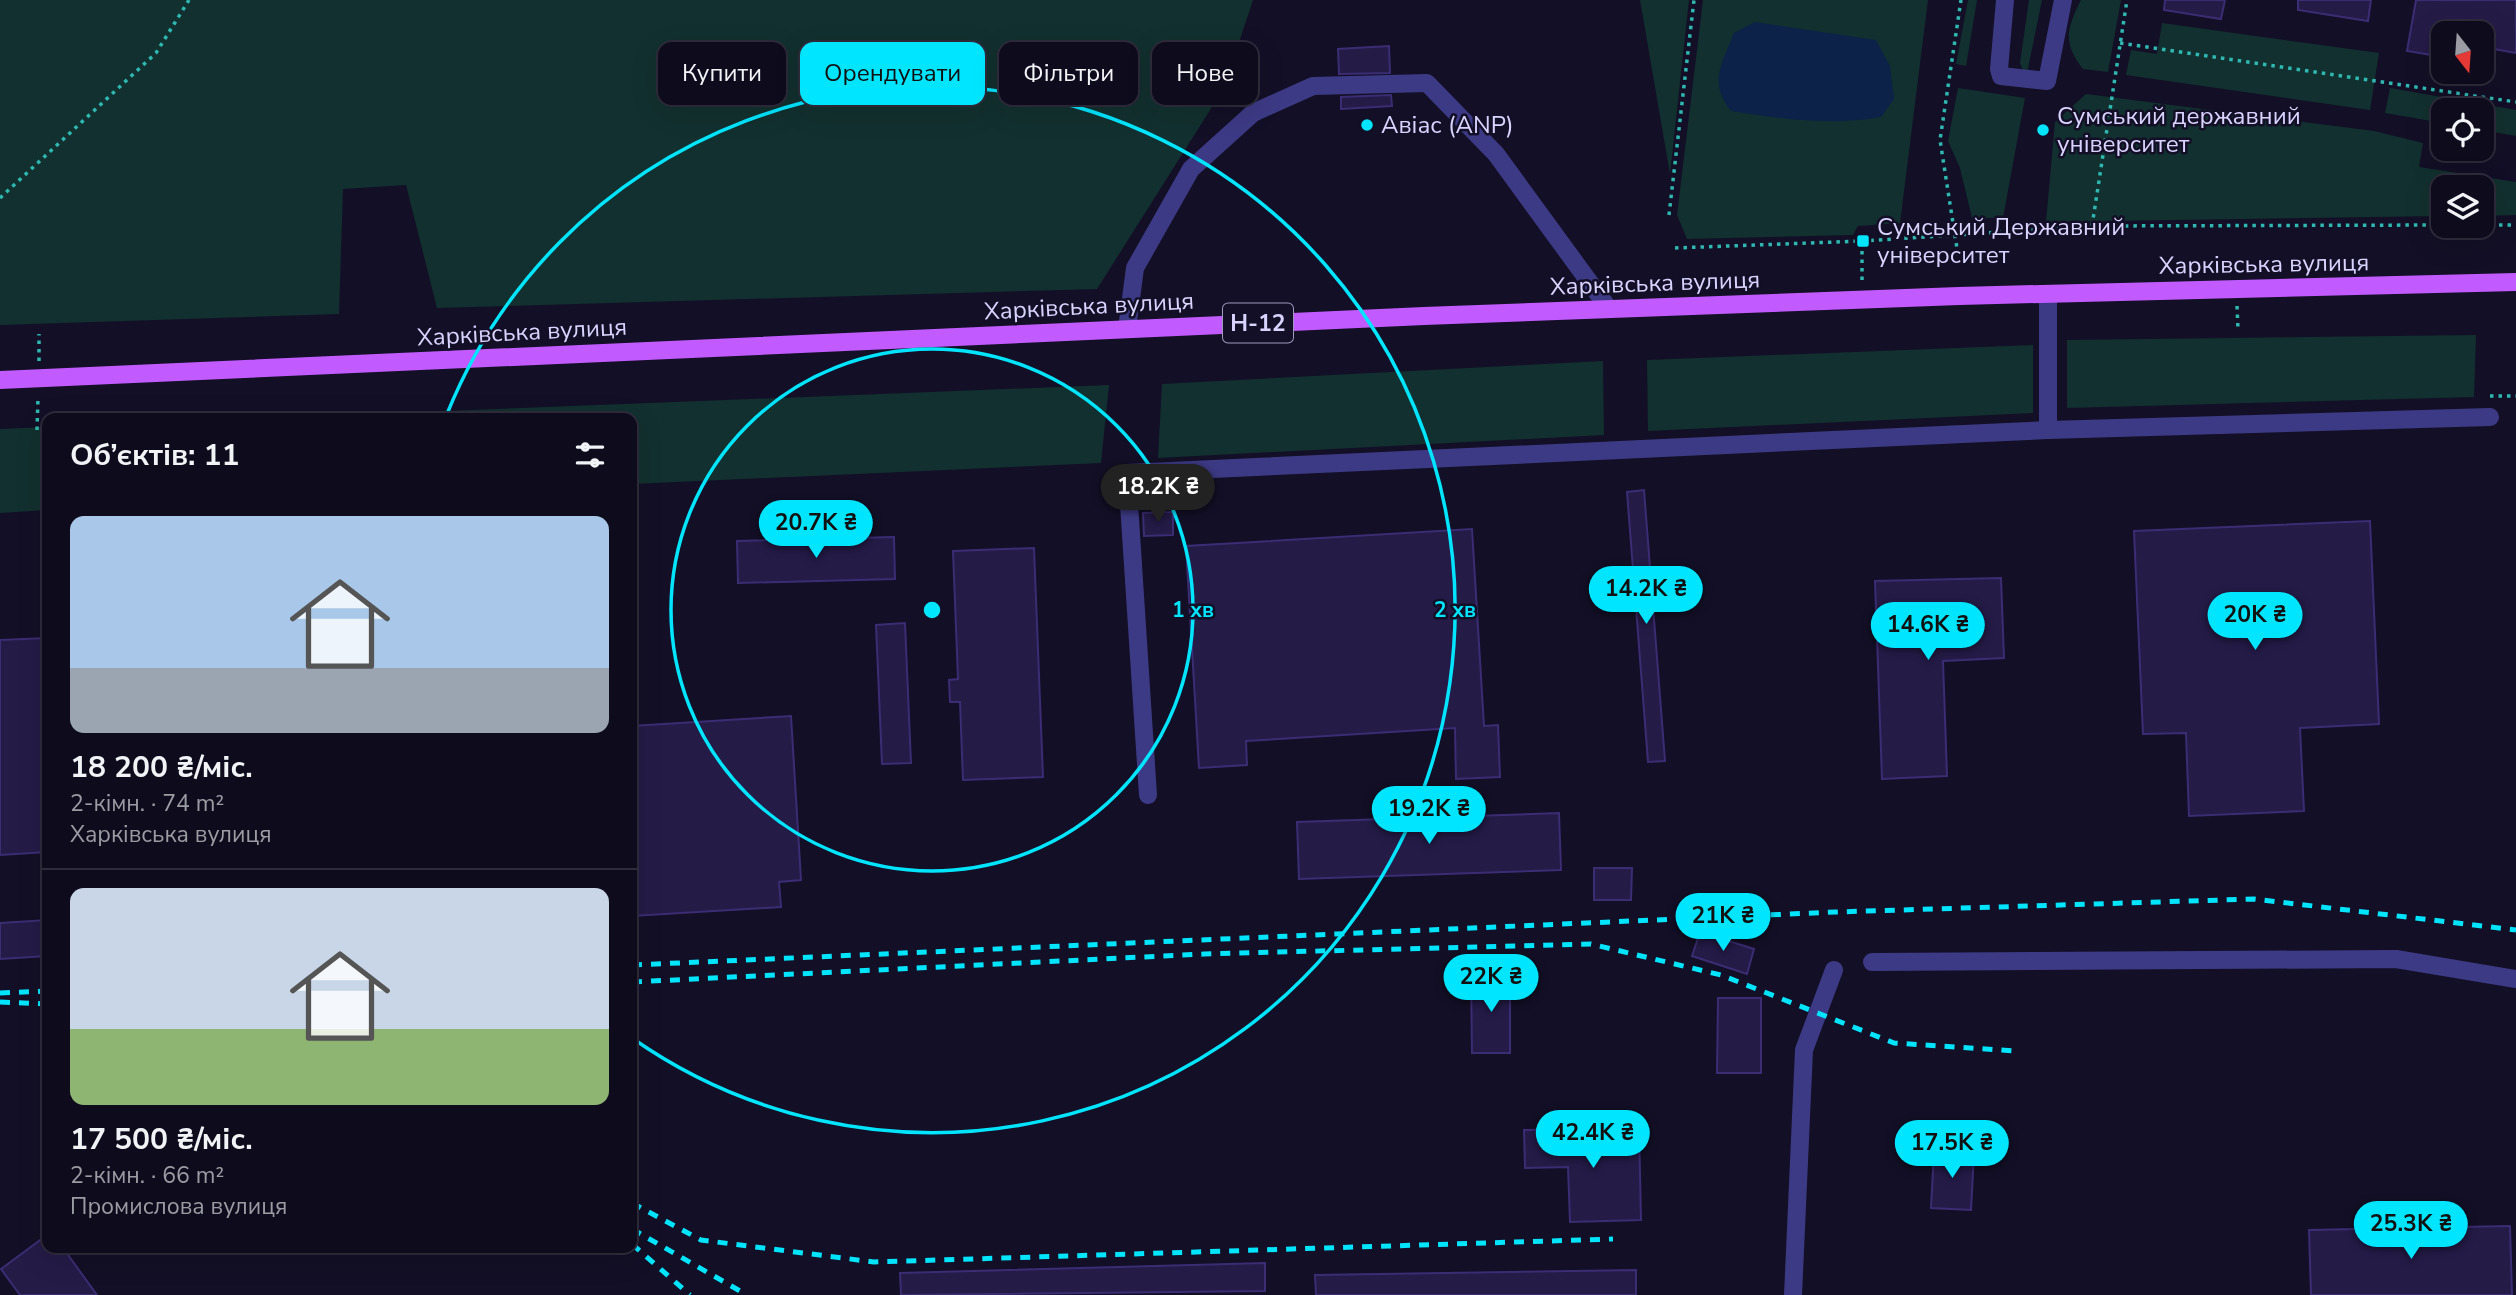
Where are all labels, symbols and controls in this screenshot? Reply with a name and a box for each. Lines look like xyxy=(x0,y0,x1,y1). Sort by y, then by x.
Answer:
north arrow xyxy=(2431,21,2494,84)
map controls xyxy=(2431,21,2494,238)
chip: Купити xyxy=(658,42,786,105)
chip: Орендувати xyxy=(800,42,985,105)
chip: Фільтри xyxy=(999,42,1138,105)
chip: Нове xyxy=(1152,42,1258,105)
button: locate xyxy=(2431,98,2494,161)
place label: Сумський державний університет xyxy=(2057,100,2301,160)
place label: Авіас (ANP) xyxy=(1381,109,1514,141)
marker: Авіас (ANP) xyxy=(1359,117,1375,133)
marker: Сумський державний університет xyxy=(2035,122,2051,138)
button: layers xyxy=(2431,175,2494,238)
place label: Сумський Державний університет xyxy=(1877,211,2125,271)
marker: Сумський Державний університет xyxy=(1855,233,1871,249)
street label: Харківська вулиця xyxy=(2159,246,2369,282)
street label: Харківська вулиця xyxy=(1549,263,1761,303)
street label: Харківська вулиця xyxy=(983,285,1195,327)
road number: Н-12 xyxy=(1223,304,1293,342)
street label: Харківська вулиця xyxy=(416,311,628,353)
text: Об’єктів: 11 xyxy=(70,435,240,476)
icon: filters xyxy=(571,436,609,474)
pin: 18.2K ₴ xyxy=(1093,464,1223,524)
text: 18.2K ₴ xyxy=(1117,471,1199,502)
pin: 20.7K ₴ xyxy=(751,500,881,560)
text: 20.7K ₴ xyxy=(775,507,857,538)
icon: home xyxy=(277,561,403,687)
pin: 14.2K ₴ xyxy=(1581,566,1711,626)
text: 14.2K ₴ xyxy=(1605,573,1687,604)
pin: 20K ₴ xyxy=(2206,592,2304,652)
text: 1 хв xyxy=(1172,596,1214,624)
text: 2 хв xyxy=(1434,596,1476,624)
centre of rings xyxy=(920,598,944,622)
text: 20K ₴ xyxy=(2224,599,2286,630)
pin: 14.6K ₴ xyxy=(1863,602,1993,662)
text: 14.6K ₴ xyxy=(1887,609,1969,640)
text: 18 200 ₴/міс. xyxy=(70,747,253,788)
pin: 19.2K ₴ xyxy=(1364,786,1494,846)
text: 2-кімн. · 74 m² xyxy=(70,788,224,819)
text: 19.2K ₴ xyxy=(1388,793,1470,824)
text: Харківська вулиця xyxy=(70,819,272,850)
pin: 21K ₴ xyxy=(1674,894,1772,953)
text: 21K ₴ xyxy=(1692,900,1754,931)
icon: home xyxy=(277,933,403,1059)
pin: 22K ₴ xyxy=(1442,954,1540,1014)
text: 22K ₴ xyxy=(1460,961,1522,992)
pin: 42.4K ₴ xyxy=(1528,1110,1658,1170)
text: 42.4K ₴ xyxy=(1552,1117,1634,1148)
text: 17 500 ₴/міс. xyxy=(70,1119,253,1160)
pin: 17.5K ₴ xyxy=(1887,1120,2017,1180)
text: 17.5K ₴ xyxy=(1911,1127,1993,1158)
text: 2-кімн. · 66 m² xyxy=(70,1160,224,1191)
text: Промислова вулиця xyxy=(70,1191,287,1222)
pin: 25.3K ₴ xyxy=(2346,1202,2476,1261)
text: 25.3K ₴ xyxy=(2370,1208,2452,1239)

